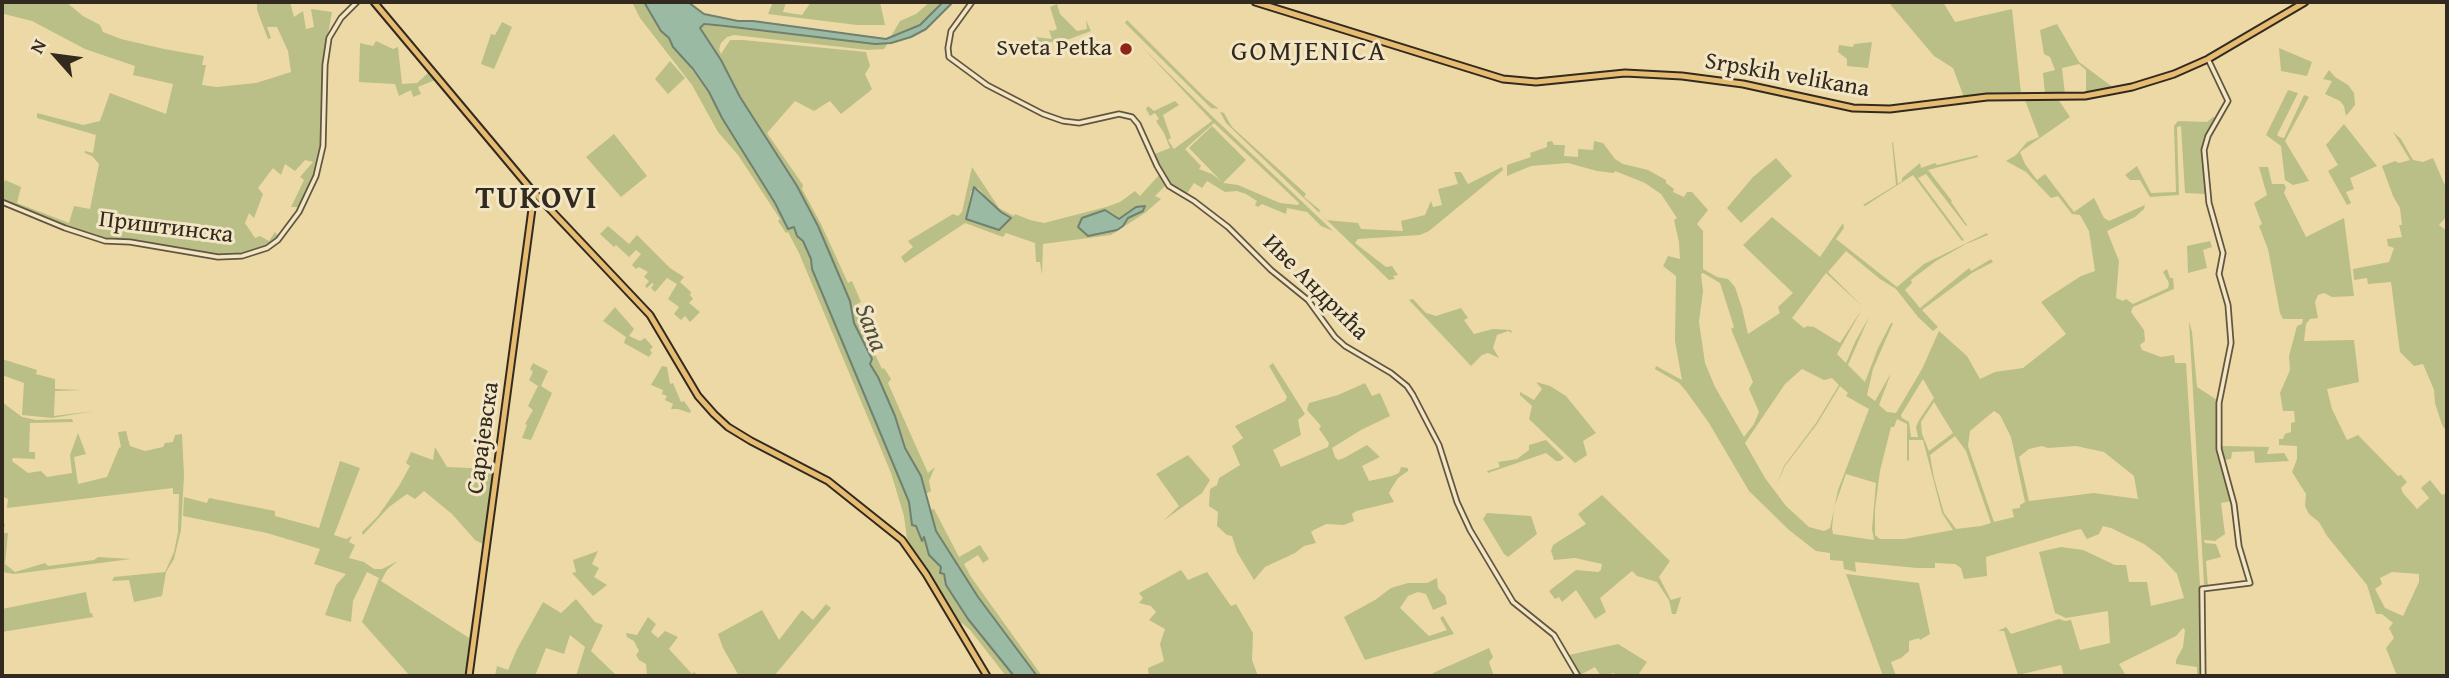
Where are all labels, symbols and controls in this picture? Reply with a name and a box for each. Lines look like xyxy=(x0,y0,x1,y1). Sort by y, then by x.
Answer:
north arrow xyxy=(21,21,91,91)
text: N xyxy=(22,34,53,58)
place label: Sveta Petka xyxy=(996,35,1112,63)
district label: GOMJENICA xyxy=(1232,36,1386,70)
marker: Sveta Petka xyxy=(1118,41,1134,57)
street label: Srpskih velikana xyxy=(1703,47,1871,105)
district label: TUKOVI xyxy=(476,181,598,219)
street label: Приштинска xyxy=(97,205,235,251)
street label: Иве Андрића xyxy=(1256,229,1374,347)
water label: Sana xyxy=(847,300,893,356)
street label: Сарајевска xyxy=(462,380,506,496)

